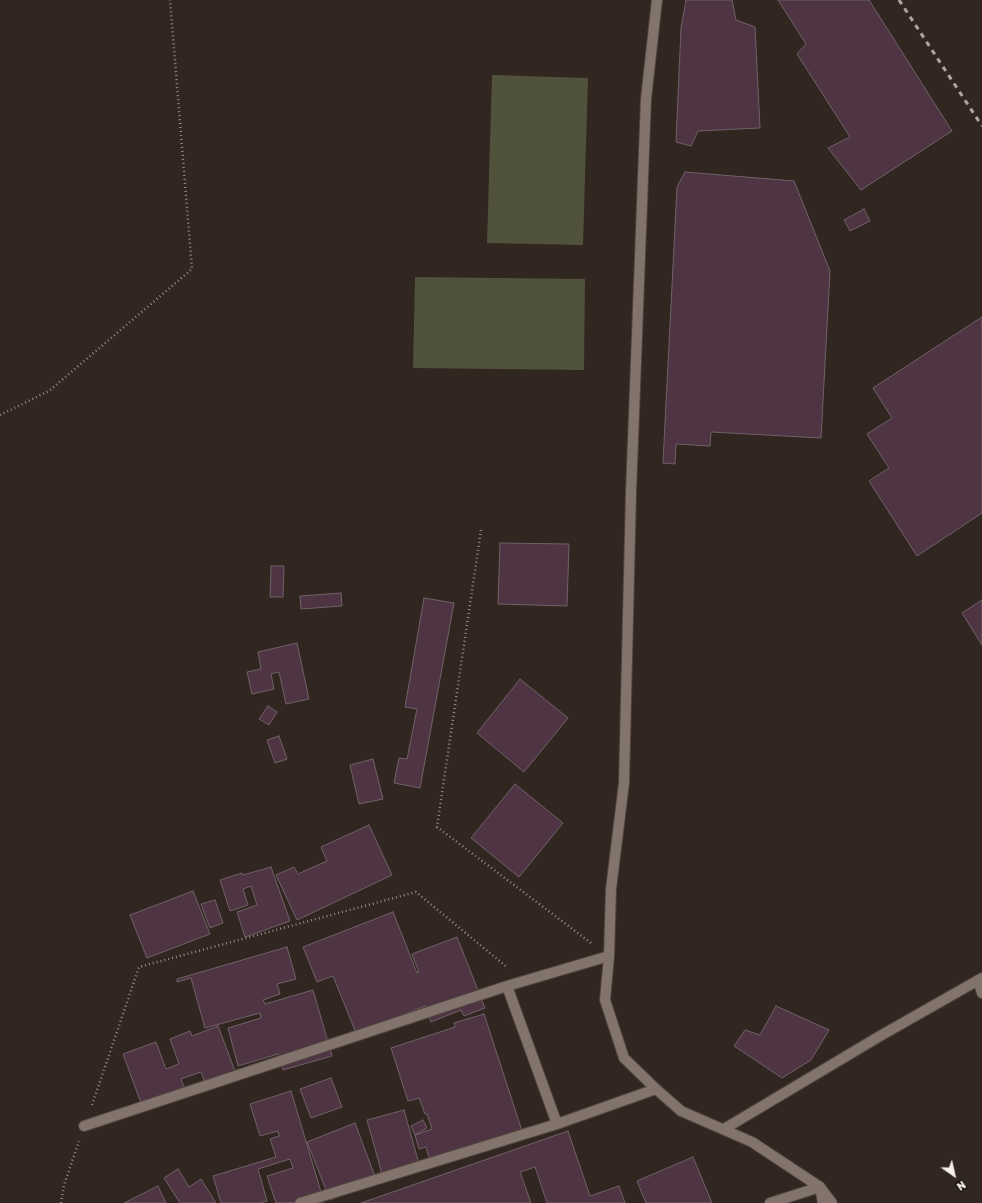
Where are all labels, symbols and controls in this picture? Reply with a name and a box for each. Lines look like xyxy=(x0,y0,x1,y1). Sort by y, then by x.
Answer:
north arrow xyxy=(934,1155,974,1195)
text: N xyxy=(954,1178,968,1193)

